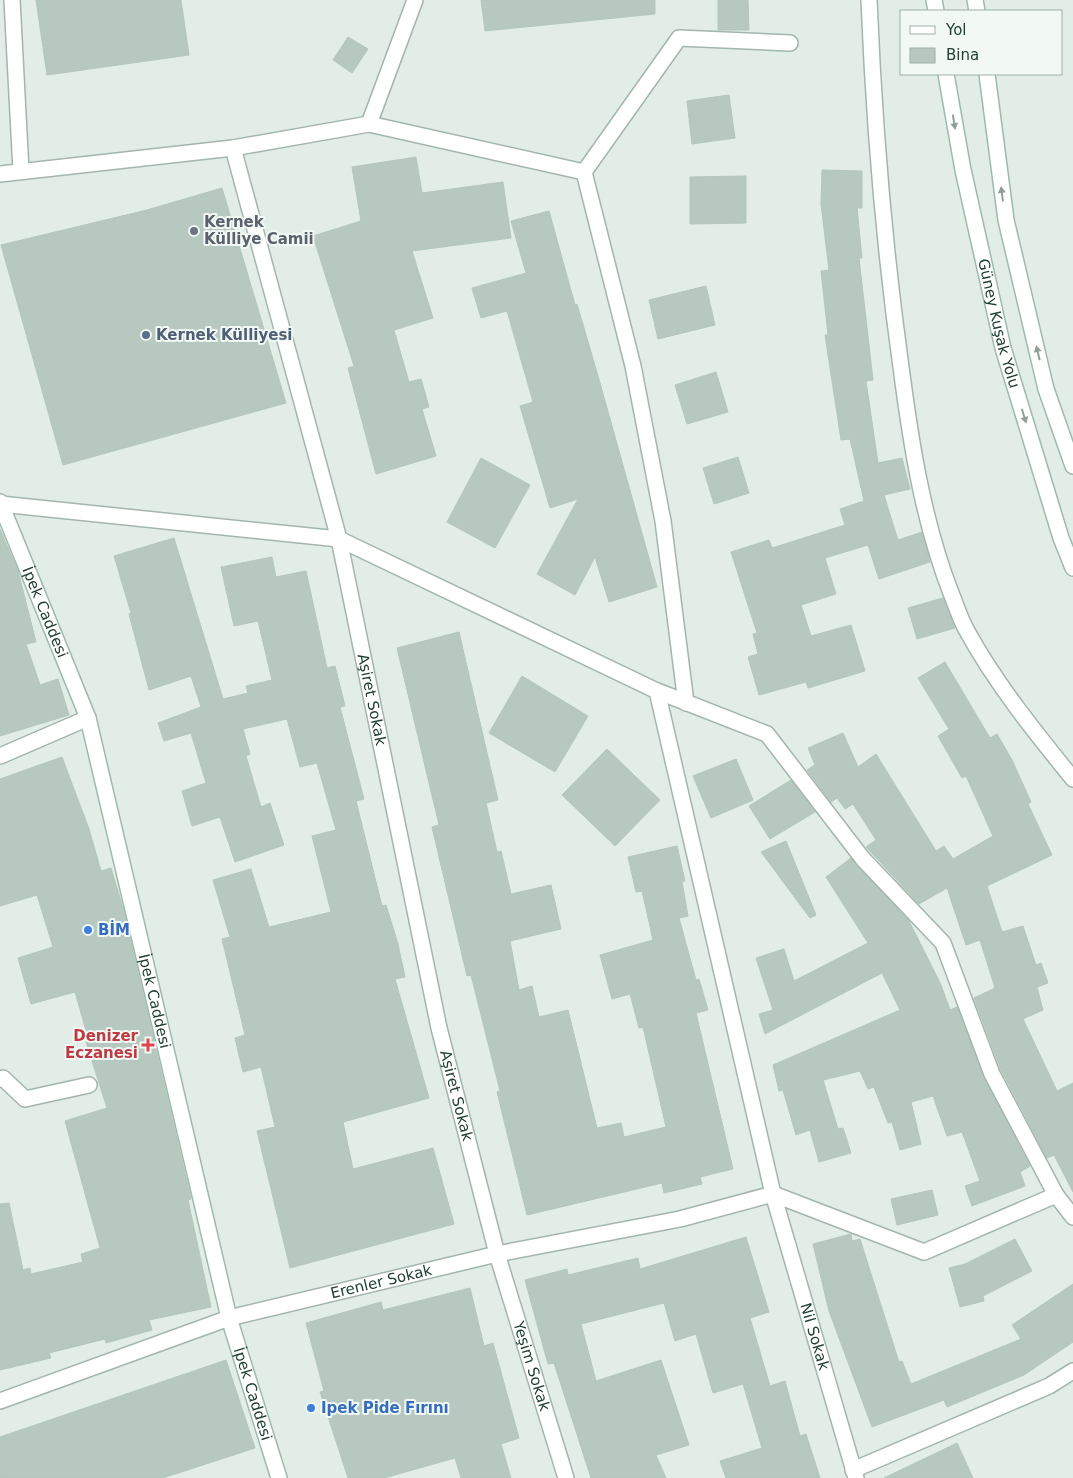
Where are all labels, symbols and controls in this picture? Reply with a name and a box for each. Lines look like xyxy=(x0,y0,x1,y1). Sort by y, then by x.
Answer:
legend xyxy=(900,10,1063,75)
text: Yol xyxy=(945,21,967,39)
text: Bina xyxy=(946,46,979,64)
one-way arrow xyxy=(951,114,959,130)
one-way arrow xyxy=(998,186,1006,202)
place label: Kernek Külliye Camii xyxy=(204,213,314,248)
marker: Kernek Külliye Camii xyxy=(188,225,200,237)
street label: Güney Kuşak Yolu xyxy=(974,257,1024,390)
place label: Kernek Külliyesi xyxy=(156,326,292,344)
marker: Kernek Külliyesi xyxy=(140,329,152,341)
one-way arrow xyxy=(1034,345,1042,360)
one-way arrow xyxy=(1020,409,1028,424)
street label: İpek Caddesi xyxy=(18,564,71,660)
street label: Aşiret Sokak xyxy=(354,652,390,747)
place label: BİM xyxy=(98,920,130,939)
marker: BİM xyxy=(82,924,94,936)
street label: İpek Caddesi xyxy=(135,952,174,1050)
place label: Denizer Eczanesi xyxy=(65,1027,139,1062)
marker: Denizer Eczanesi xyxy=(142,1039,154,1051)
street label: Aşiret Sokak xyxy=(436,1048,477,1143)
street label: Erenler Sokak xyxy=(329,1261,434,1302)
street label: Nil Sokak xyxy=(796,1301,833,1373)
street label: Yeşim Sokak xyxy=(509,1318,554,1414)
street label: İpek Caddesi xyxy=(230,1345,276,1443)
place label: Ipek Pide Fırını xyxy=(321,1399,449,1417)
marker: Ipek Pide Fırını xyxy=(305,1402,317,1414)

